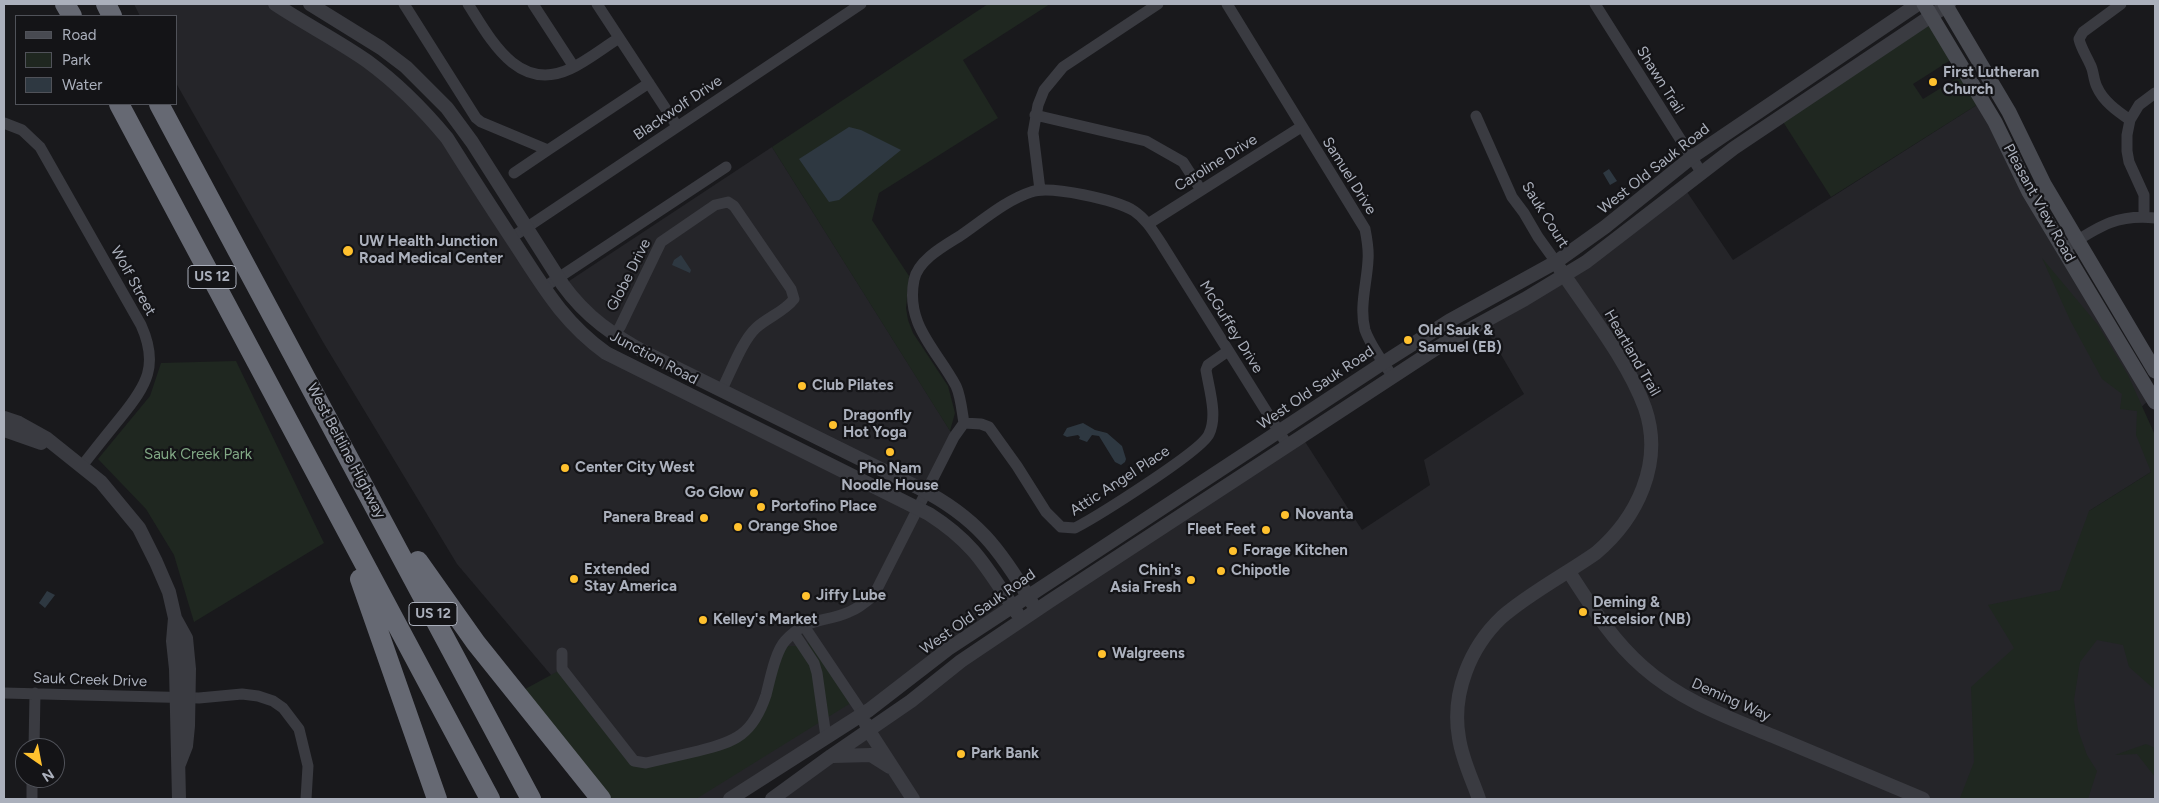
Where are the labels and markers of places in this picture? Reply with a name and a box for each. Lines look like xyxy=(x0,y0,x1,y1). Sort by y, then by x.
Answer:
place label: First Lutheran Church xyxy=(1943,64,2039,99)
marker: First Lutheran Church xyxy=(1927,76,1939,88)
place label: UW Health Junction Road Medical Center xyxy=(359,233,503,268)
marker: UW Health Junction Road Medical Center xyxy=(341,244,355,258)
place label: Old Sauk & Samuel (EB) xyxy=(1418,322,1502,357)
marker: Old Sauk & Samuel (EB) xyxy=(1402,334,1414,346)
place label: Club Pilates xyxy=(812,377,893,395)
marker: Club Pilates xyxy=(796,380,808,392)
place label: Dragonfly Hot Yoga xyxy=(843,407,912,442)
marker: Dragonfly Hot Yoga xyxy=(827,419,839,431)
marker: Pho Nam Noodle House xyxy=(884,446,896,458)
place label: Center City West xyxy=(575,459,695,477)
place label: Pho Nam Noodle House xyxy=(841,460,939,495)
marker: Center City West xyxy=(559,462,571,474)
place label: Go Glow xyxy=(685,484,744,502)
marker: Go Glow xyxy=(748,487,760,499)
place label: Portofino Place xyxy=(771,498,877,516)
marker: Portofino Place xyxy=(755,501,767,513)
place label: Novanta xyxy=(1295,506,1353,524)
place label: Panera Bread xyxy=(603,509,694,527)
marker: Novanta xyxy=(1279,509,1291,521)
marker: Panera Bread xyxy=(698,512,710,524)
place label: Orange Shoe xyxy=(748,518,838,536)
marker: Orange Shoe xyxy=(732,521,744,533)
place label: Fleet Feet xyxy=(1187,521,1256,539)
marker: Fleet Feet xyxy=(1260,524,1272,536)
place label: Forage Kitchen xyxy=(1243,542,1348,560)
marker: Forage Kitchen xyxy=(1227,545,1239,557)
place label: Extended Stay America xyxy=(584,561,677,596)
place label: Chin's Asia Fresh xyxy=(1110,562,1181,597)
place label: Chipotle xyxy=(1231,562,1290,580)
marker: Chipotle xyxy=(1215,565,1227,577)
marker: Extended Stay America xyxy=(568,573,580,585)
marker: Chin's Asia Fresh xyxy=(1185,574,1197,586)
place label: Jiffy Lube xyxy=(816,587,886,605)
marker: Jiffy Lube xyxy=(800,590,812,602)
place label: Deming & Excelsior (NB) xyxy=(1593,594,1691,629)
marker: Deming & Excelsior (NB) xyxy=(1577,606,1589,618)
place label: Kelley's Market xyxy=(713,611,818,629)
marker: Kelley's Market xyxy=(697,614,709,626)
place label: Walgreens xyxy=(1112,645,1185,663)
marker: Walgreens xyxy=(1096,648,1108,660)
place label: Park Bank xyxy=(971,745,1039,763)
marker: Park Bank xyxy=(955,748,967,760)

